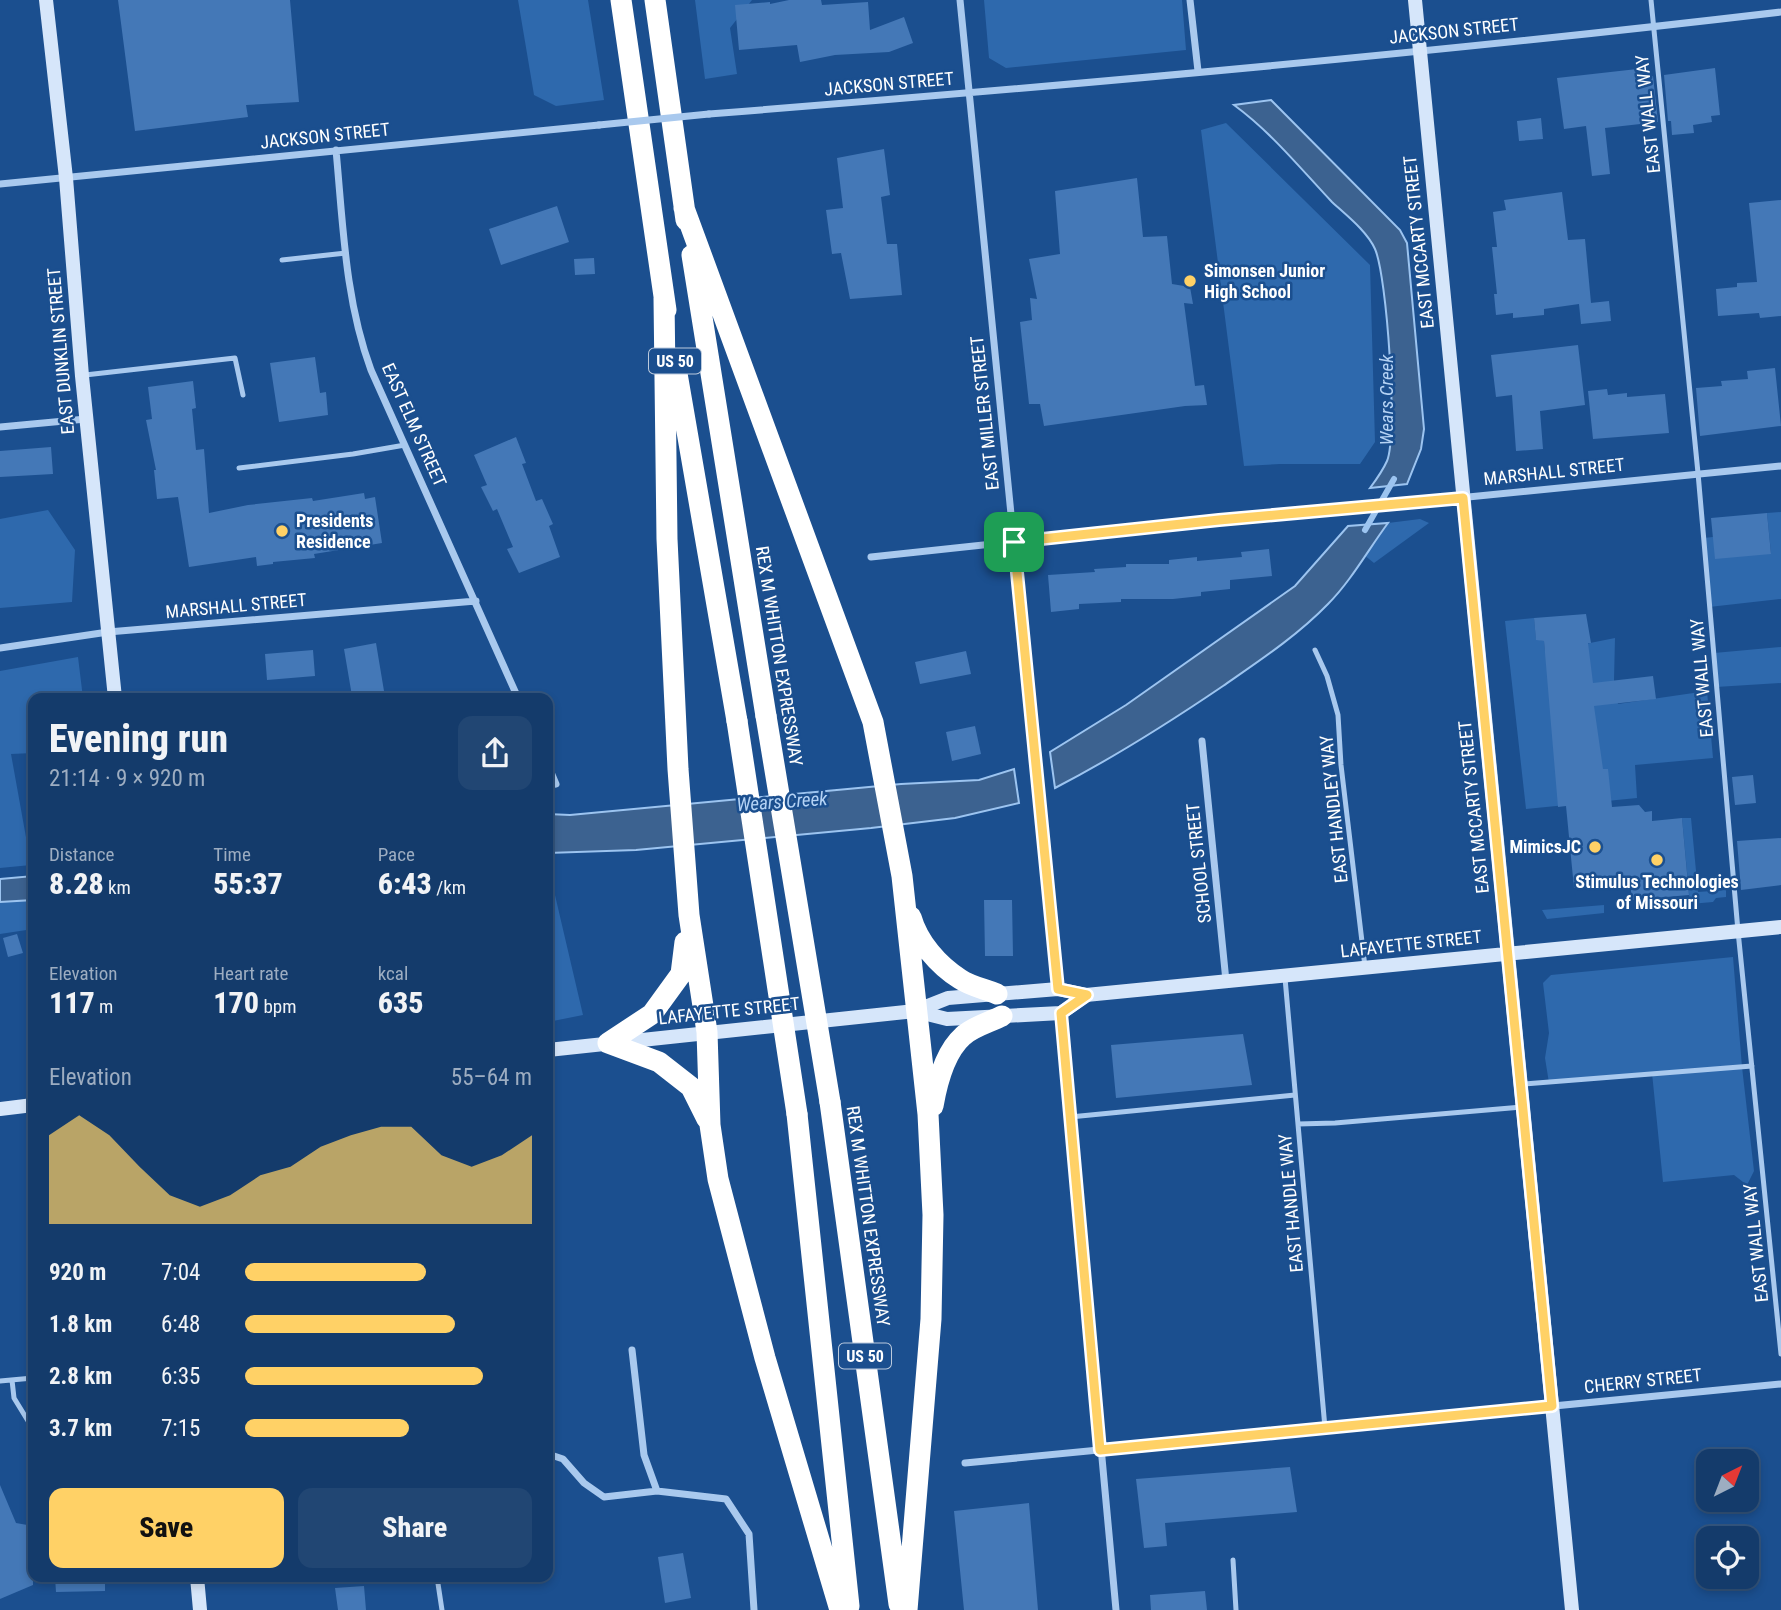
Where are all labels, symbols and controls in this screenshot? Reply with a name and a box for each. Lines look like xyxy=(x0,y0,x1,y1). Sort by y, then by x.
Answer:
street label: JACKSON STREET xyxy=(1388,13,1520,48)
street label: EAST WALL WAY xyxy=(1631,53,1664,174)
street label: JACKSON STREET xyxy=(823,67,955,100)
street label: JACKSON STREET xyxy=(259,118,391,153)
street label: EAST MCCARTY STREET xyxy=(1399,155,1438,330)
place label: Simonsen Junior High School xyxy=(1204,260,1325,302)
street label: EAST DUNKLIN STREET xyxy=(43,267,78,435)
marker: Simonsen Junior High School xyxy=(1182,273,1198,289)
street label: EAST MILLER STREET xyxy=(966,335,1003,491)
road number: US 50 xyxy=(649,348,701,374)
water label: Wears Creek xyxy=(1375,354,1398,446)
street label: EAST ELM STREET xyxy=(378,360,451,490)
street label: MARSHALL STREET xyxy=(1482,454,1625,489)
place label: Presidents Residence xyxy=(296,510,373,552)
pin xyxy=(984,512,1044,572)
marker: Presidents Residence xyxy=(274,523,290,539)
icon: arrive xyxy=(995,523,1033,561)
street label: REX M WHITTON EXPRESSWAY xyxy=(752,544,807,768)
street label: MARSHALL STREET xyxy=(164,589,307,622)
street label: EAST WALL WAY xyxy=(1686,617,1717,738)
button: share xyxy=(458,716,532,790)
text: Evening run xyxy=(49,717,228,761)
street label: EAST MCCARTY STREET xyxy=(1454,720,1493,895)
street label: EAST HANDLEY WAY xyxy=(1315,734,1352,884)
text: 21:14 · 9 × 920 m xyxy=(49,765,205,792)
water label: Wears Creek xyxy=(736,787,829,816)
street label: SCHOOL STREET xyxy=(1182,802,1215,924)
place label: MimicsJC xyxy=(1509,836,1581,857)
marker: MimicsJC xyxy=(1587,839,1603,855)
text: Distance xyxy=(49,843,114,866)
text: Time xyxy=(213,843,251,866)
text: Pace xyxy=(378,843,415,866)
marker: Stimulus Technologies of Missouri xyxy=(1649,852,1665,868)
text: 8.28 xyxy=(49,866,104,901)
text: 55:37 xyxy=(213,866,283,901)
text: 6:43 xyxy=(378,866,432,901)
place label: Stimulus Technologies of Missouri xyxy=(1575,871,1739,913)
text: km xyxy=(104,876,131,899)
text: /km xyxy=(432,876,466,899)
street label: LAFAYETTE STREET xyxy=(1339,926,1483,961)
text: Elevation xyxy=(49,962,117,985)
text: Heart rate xyxy=(213,962,288,985)
text: kcal xyxy=(378,962,408,985)
text: 117 xyxy=(49,985,95,1020)
text: 170 xyxy=(213,985,259,1020)
text: 635 xyxy=(378,985,423,1020)
street label: LAFAYETTE STREET xyxy=(657,993,801,1028)
text: m xyxy=(95,995,113,1018)
text: bpm xyxy=(259,995,296,1018)
text: Elevation xyxy=(49,1064,132,1091)
text: 55–64 m xyxy=(451,1064,532,1091)
street label: REX M WHITTON EXPRESSWAY xyxy=(843,1104,894,1328)
street label: EAST HANDLE WAY xyxy=(1274,1132,1307,1273)
street label: EAST WALL WAY xyxy=(1739,1182,1772,1303)
text: 920 m xyxy=(49,1259,106,1286)
text: 7:04 xyxy=(161,1259,200,1286)
text: 1.8 km xyxy=(49,1311,112,1338)
text: 6:48 xyxy=(161,1311,200,1338)
road number: US 50 xyxy=(839,1344,891,1368)
text: 2.8 km xyxy=(49,1363,112,1390)
text: 6:35 xyxy=(161,1363,200,1390)
street label: CHERRY STREET xyxy=(1583,1364,1703,1397)
text: 3.7 km xyxy=(49,1415,112,1442)
text: 7:15 xyxy=(161,1415,200,1442)
north arrow xyxy=(1696,1449,1759,1512)
map controls xyxy=(1696,1449,1759,1589)
button: Save xyxy=(49,1488,284,1568)
button: Share xyxy=(298,1488,532,1568)
button: locate xyxy=(1696,1526,1759,1589)

